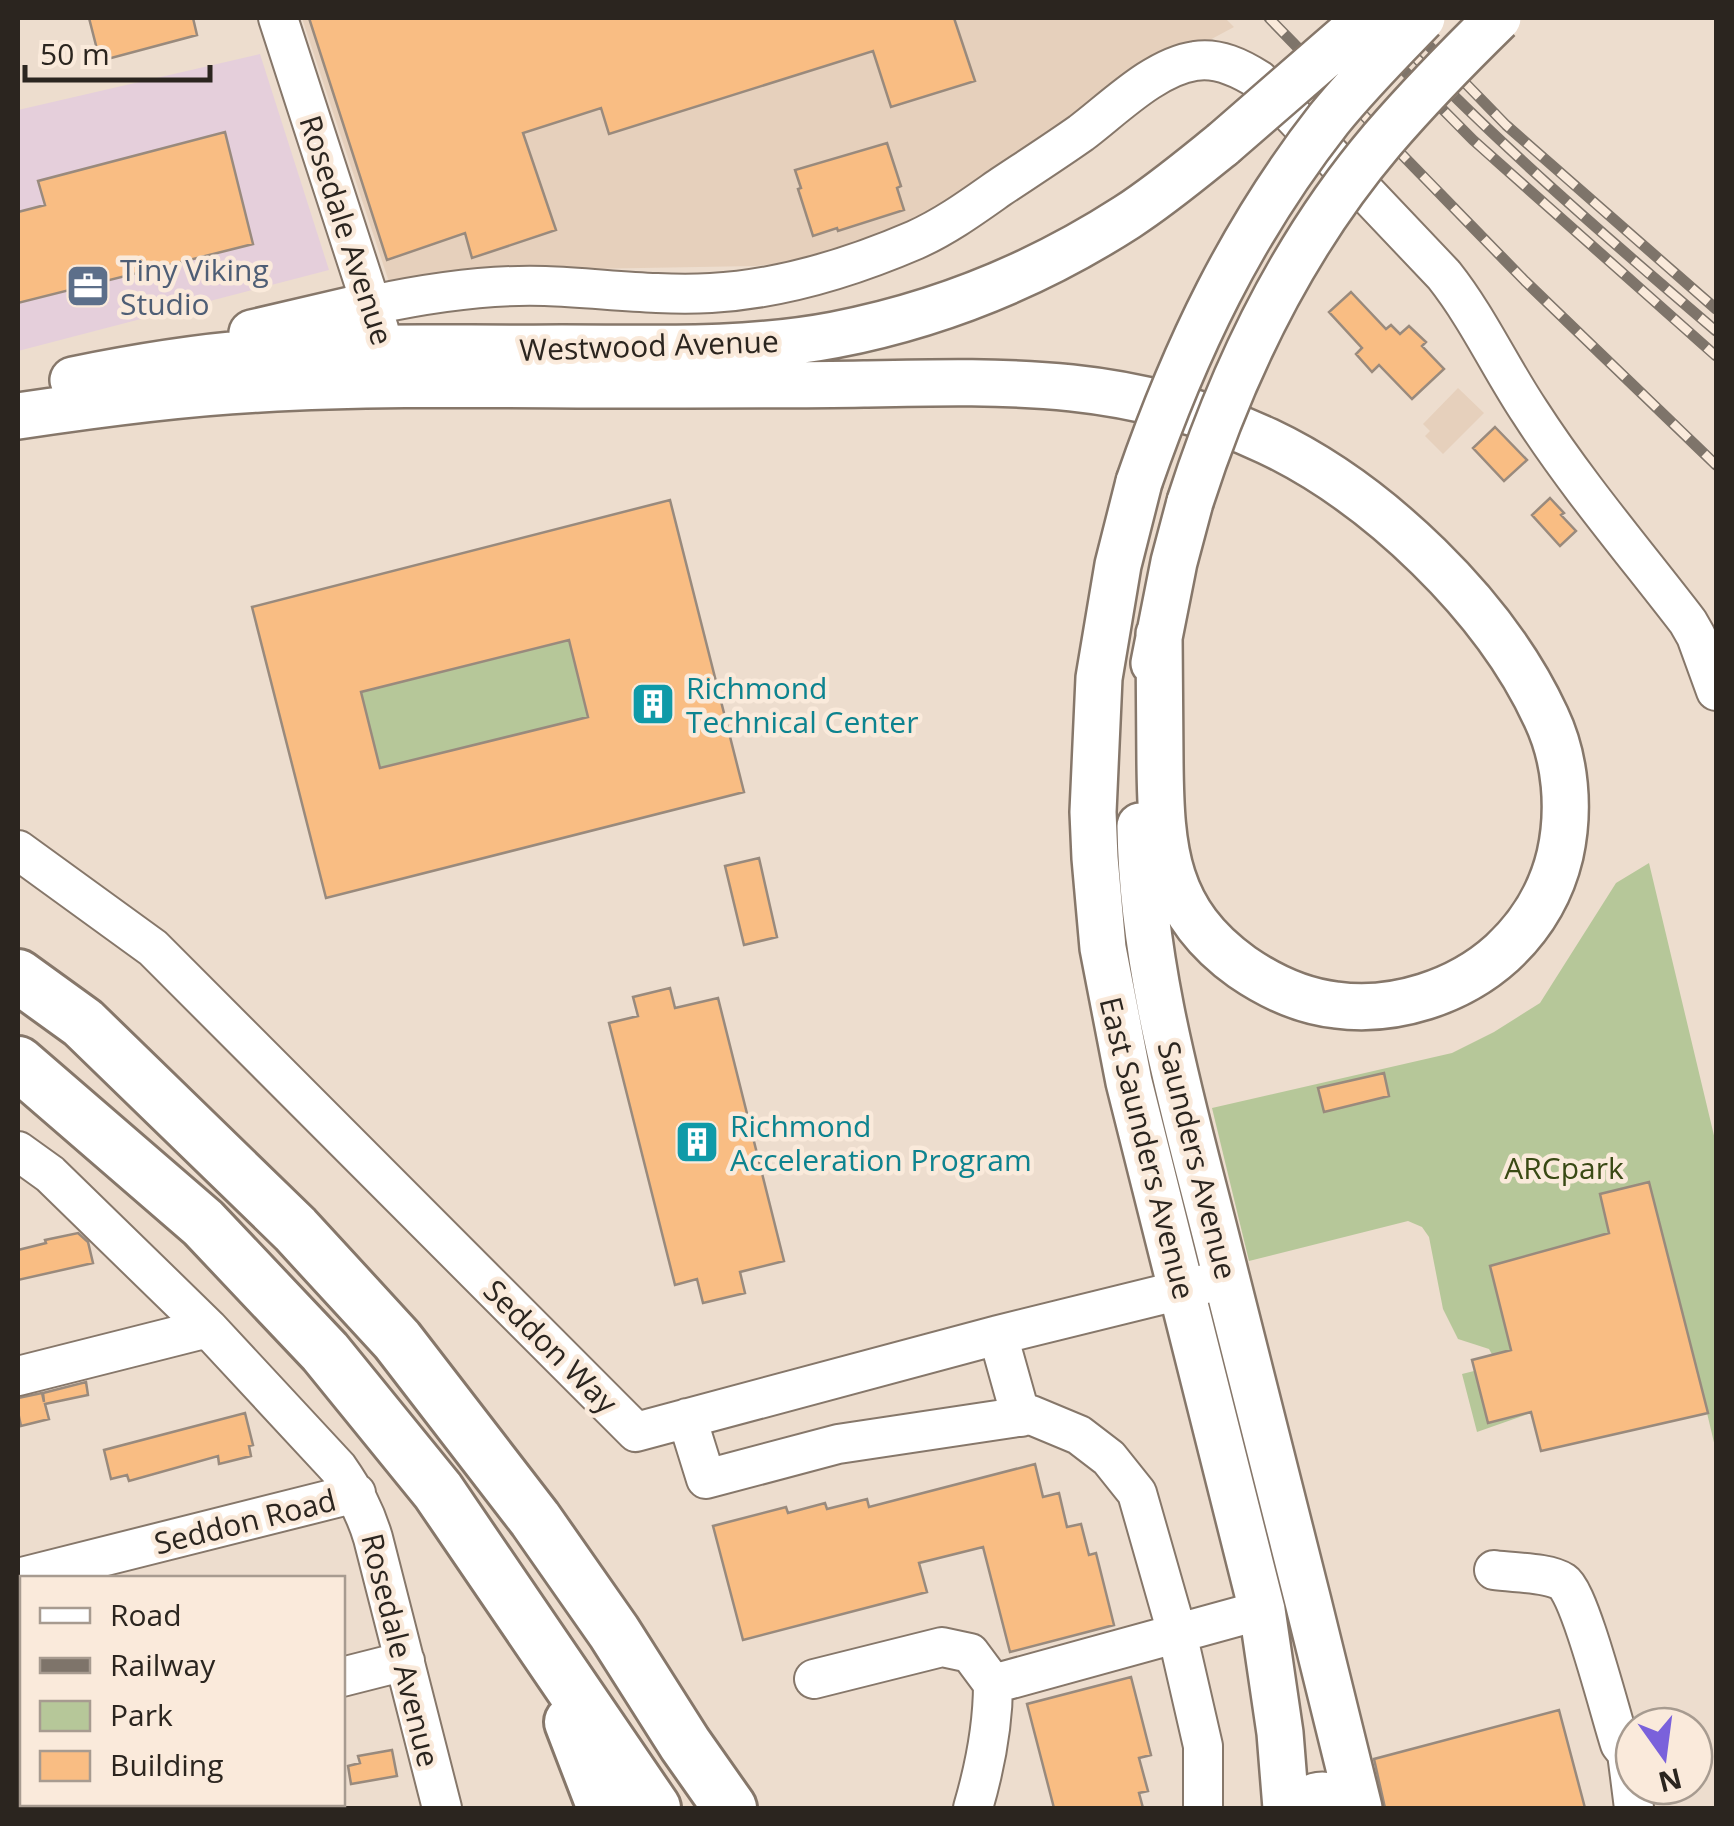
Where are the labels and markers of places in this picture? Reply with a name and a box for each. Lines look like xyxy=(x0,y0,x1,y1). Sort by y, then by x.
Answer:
place label: Tiny Viking Studio xyxy=(120,249,269,324)
office icon: Tiny Viking Studio xyxy=(65,263,111,309)
place label: Richmond Technical Center xyxy=(686,667,918,742)
building icon: Richmond Technical Center xyxy=(630,681,676,727)
place label: Richmond Acceleration Program xyxy=(730,1105,1032,1180)
building icon: Richmond Acceleration Program xyxy=(674,1119,720,1165)

